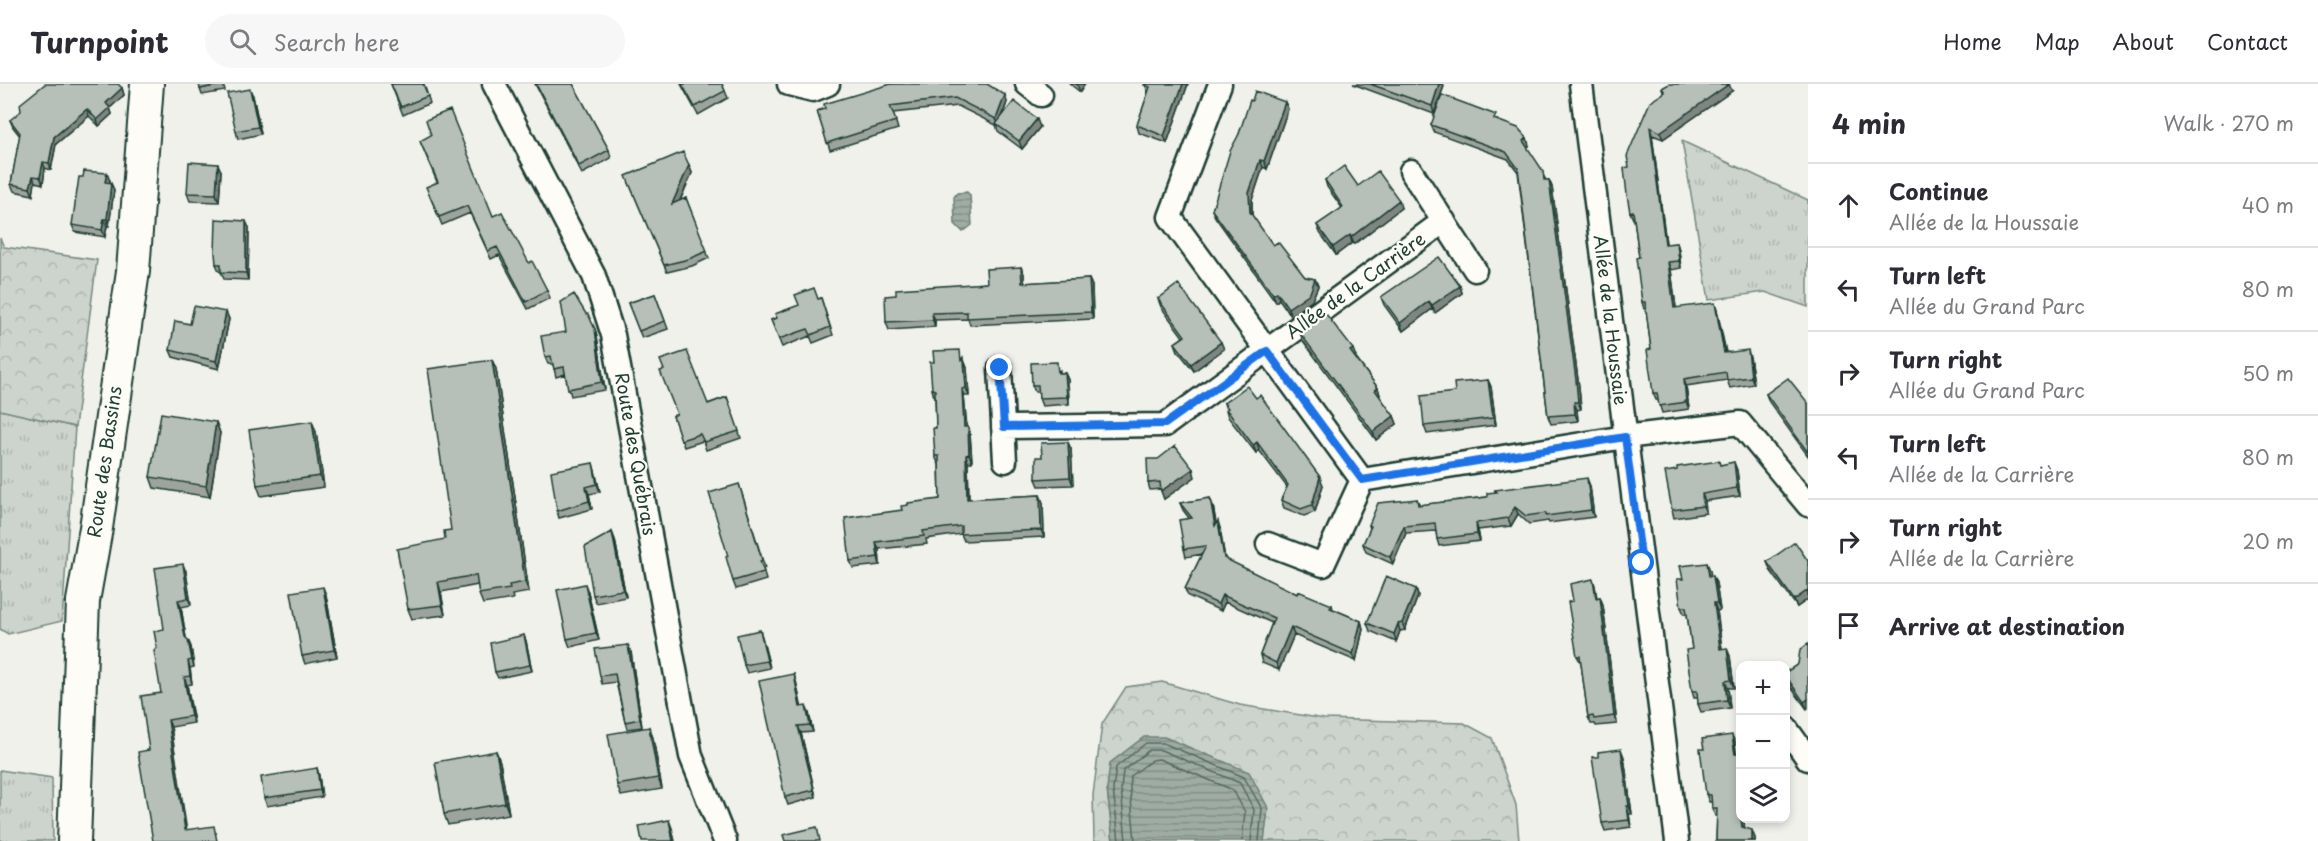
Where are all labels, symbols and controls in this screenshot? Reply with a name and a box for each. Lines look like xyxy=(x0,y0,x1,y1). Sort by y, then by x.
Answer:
search box xyxy=(205,14,625,68)
text: Turnpoint xyxy=(30,20,169,63)
icon: search xyxy=(226,25,259,58)
text: Search here xyxy=(274,25,400,58)
text: Home xyxy=(1943,25,2002,57)
text: Map xyxy=(2035,25,2080,57)
text: About xyxy=(2113,25,2174,57)
text: Contact xyxy=(2207,25,2288,57)
text: 4 min xyxy=(1832,104,1906,143)
text: Walk · 270 m xyxy=(2163,108,2294,138)
text: Continue xyxy=(1889,174,1988,207)
icon: ahead xyxy=(1832,189,1865,222)
text: 40 m xyxy=(2242,190,2294,220)
text: Allée de la Houssaie xyxy=(1889,207,2079,237)
street label: Allée de la Carrière xyxy=(1280,225,1431,345)
street label: Allée de la Houssaie xyxy=(1588,233,1635,406)
text: Turn left xyxy=(1889,258,1986,291)
icon: left xyxy=(1832,273,1865,306)
text: 80 m xyxy=(2242,274,2294,304)
text: Allée du Grand Parc xyxy=(1889,291,2085,321)
text: Turn right xyxy=(1889,342,2002,375)
route end xyxy=(986,354,1012,380)
icon: right xyxy=(1832,357,1865,390)
text: 50 m xyxy=(2242,358,2294,388)
street label: Route des Québrais xyxy=(609,370,664,537)
text: Allée du Grand Parc xyxy=(1889,375,2085,405)
street label: Route des Bassins xyxy=(80,384,128,539)
text: Turn left xyxy=(1889,426,1986,459)
icon: left xyxy=(1832,441,1865,474)
text: 80 m xyxy=(2242,442,2294,472)
text: Allée de la Carrière xyxy=(1889,459,2074,489)
text: Turn right xyxy=(1889,510,2002,543)
icon: right xyxy=(1832,525,1865,558)
text: 20 m xyxy=(2242,526,2294,556)
text: Allée de la Carrière xyxy=(1889,543,2074,573)
route start xyxy=(1628,549,1654,575)
icon: arrive xyxy=(1832,609,1865,642)
text: Arrive at destination xyxy=(1889,609,2125,642)
map controls xyxy=(1736,661,1790,823)
button: + xyxy=(1736,661,1790,715)
button: − xyxy=(1736,715,1790,769)
button: layers xyxy=(1736,769,1790,823)

